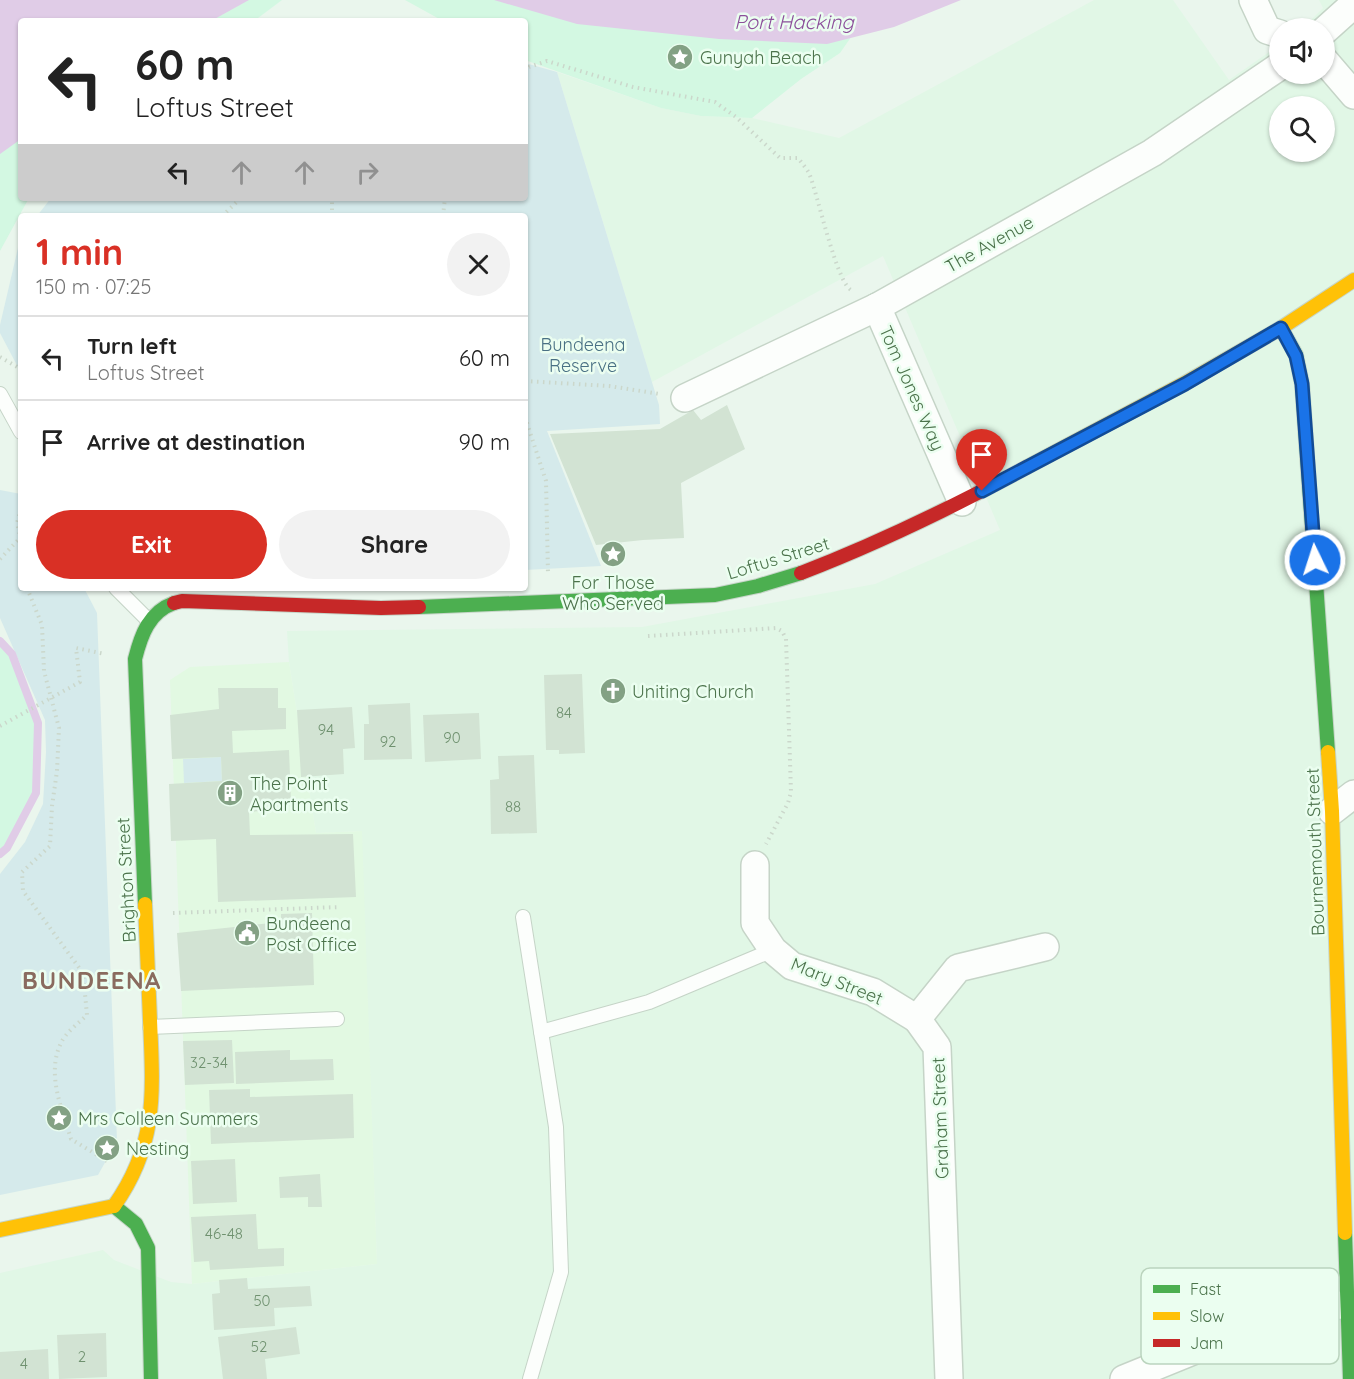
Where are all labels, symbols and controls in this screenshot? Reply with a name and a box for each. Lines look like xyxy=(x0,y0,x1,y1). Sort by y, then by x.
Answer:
water label: Port Hacking xyxy=(734,9,855,34)
map controls xyxy=(1269,18,1335,162)
button: sound xyxy=(1269,18,1335,84)
text: 60 m xyxy=(135,38,235,91)
icon: left xyxy=(36,42,114,120)
place icon: Gunyah Beach xyxy=(665,42,695,72)
place label: Gunyah Beach xyxy=(700,46,822,69)
text: Loftus Street xyxy=(135,90,294,124)
button: search xyxy=(1269,96,1335,162)
icon: left xyxy=(162,156,195,189)
icon: ahead xyxy=(225,156,258,189)
icon: ahead xyxy=(288,156,321,189)
icon: right xyxy=(351,156,384,189)
street label: The Avenue xyxy=(941,210,1037,278)
text: 1 min xyxy=(36,229,123,274)
button: close xyxy=(447,233,510,296)
text: 150 m · 07:25 xyxy=(36,274,152,299)
street label: Tom Jones Way xyxy=(874,322,950,454)
text: Turn left xyxy=(87,332,177,360)
park label: Bundeena Reserve xyxy=(541,333,625,377)
icon: left xyxy=(36,342,69,375)
text: 60 m xyxy=(459,344,510,372)
text: Loftus Street xyxy=(87,360,205,385)
icon: arrive xyxy=(36,426,69,459)
text: Arrive at destination xyxy=(87,428,305,456)
text: 90 m xyxy=(459,428,510,456)
pin xyxy=(956,429,1007,491)
icon: arrive xyxy=(965,438,998,471)
button: Exit xyxy=(36,510,267,579)
button: Share xyxy=(279,510,510,579)
position arrow xyxy=(1283,528,1347,592)
street label: Loftus Street xyxy=(724,532,832,584)
place icon: For Those Who Served xyxy=(598,539,628,569)
place label: For Those Who Served xyxy=(562,571,664,615)
church icon: Uniting Church xyxy=(598,676,628,706)
place label: Uniting Church xyxy=(632,680,754,703)
house number: 84 xyxy=(556,703,572,722)
house number: 94 xyxy=(318,720,334,739)
house number: 90 xyxy=(443,728,461,747)
house number: 92 xyxy=(380,732,396,751)
street label: Bournemouth Street xyxy=(1301,768,1329,936)
place label: The Point Apartments xyxy=(250,772,348,816)
building icon: The Point Apartments xyxy=(215,778,245,808)
house number: 88 xyxy=(505,797,521,816)
street label: Brighton Street xyxy=(111,817,141,943)
place label: Bundeena Post Office xyxy=(266,912,357,956)
public building icon: Bundeena Post Office xyxy=(232,918,262,948)
street label: Mary Street xyxy=(788,952,886,1010)
district label: BUNDEENA xyxy=(22,965,162,995)
house number: 32-34 xyxy=(190,1053,228,1072)
street label: Graham Street xyxy=(926,1057,954,1179)
place icon: Mrs Colleen Summers xyxy=(44,1103,74,1133)
place label: Mrs Colleen Summers xyxy=(78,1107,258,1130)
place icon: Nesting xyxy=(92,1133,122,1163)
place label: Nesting xyxy=(126,1137,189,1160)
house number: 46-48 xyxy=(205,1224,243,1243)
legend xyxy=(1141,1268,1339,1364)
text: Fast xyxy=(1190,1279,1221,1299)
house number: 50 xyxy=(253,1291,271,1310)
text: Slow xyxy=(1190,1306,1224,1326)
text: Jam xyxy=(1190,1333,1223,1353)
house number: 52 xyxy=(251,1337,267,1356)
house number: 2 xyxy=(78,1347,86,1366)
house number: 4 xyxy=(20,1354,28,1373)

